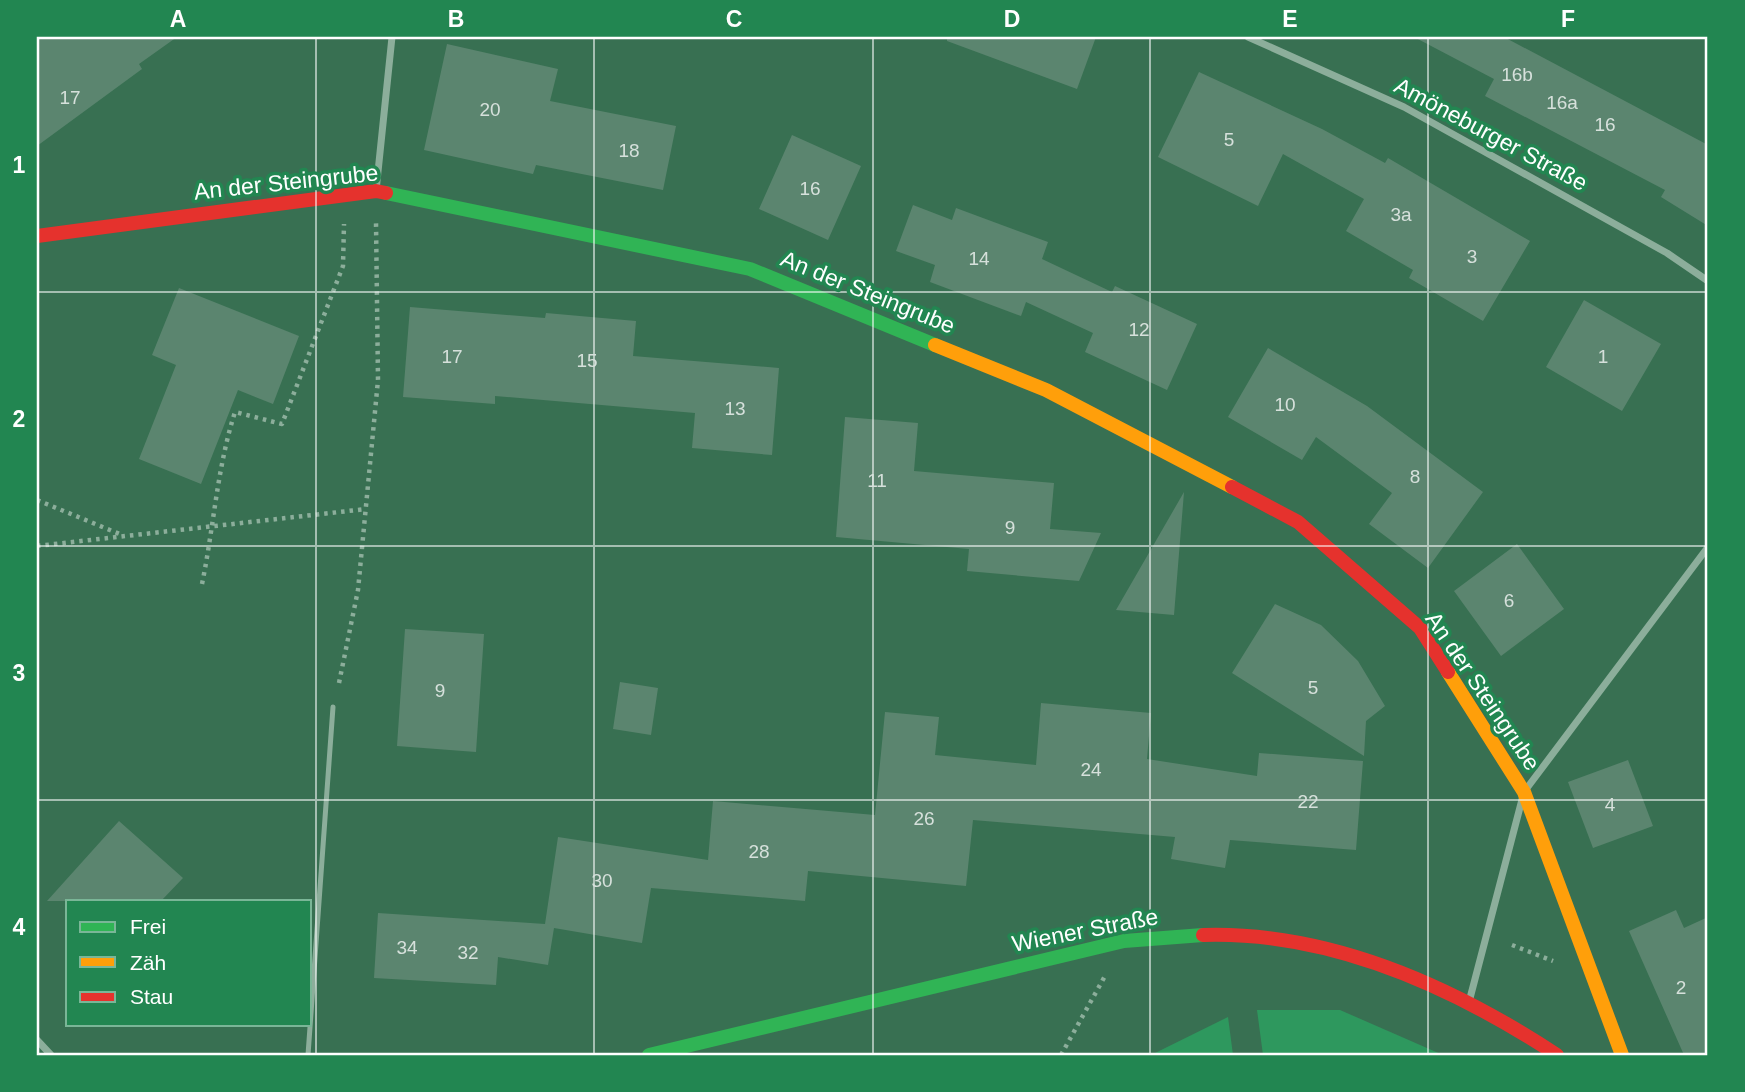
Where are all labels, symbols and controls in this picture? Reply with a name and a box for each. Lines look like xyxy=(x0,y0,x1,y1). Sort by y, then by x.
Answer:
text: A xyxy=(170,6,186,32)
text: B xyxy=(448,6,464,32)
text: C xyxy=(726,6,742,32)
text: D xyxy=(1004,6,1020,32)
text: E xyxy=(1282,6,1298,32)
text: F xyxy=(1561,6,1575,32)
house number: 16b xyxy=(1501,64,1533,85)
street label: Amöneburger Straße xyxy=(1390,72,1592,196)
house number: 17 xyxy=(59,87,81,108)
house number: 16a xyxy=(1546,92,1578,113)
house number: 20 xyxy=(479,99,501,120)
house number: 16 xyxy=(1594,114,1616,135)
house number: 5 xyxy=(1224,129,1234,150)
house number: 18 xyxy=(618,140,640,161)
text: 1 xyxy=(13,152,26,178)
street label: An der Steingrube xyxy=(192,159,380,205)
house number: 16 xyxy=(799,178,821,199)
house number: 3a xyxy=(1390,204,1412,225)
street label: An der Steingrube xyxy=(777,245,959,339)
house number: 3 xyxy=(1467,246,1477,267)
house number: 14 xyxy=(968,248,990,269)
house number: 12 xyxy=(1128,319,1150,340)
house number: 17 xyxy=(441,346,463,367)
house number: 1 xyxy=(1598,346,1608,367)
house number: 15 xyxy=(576,350,598,371)
house number: 10 xyxy=(1274,394,1296,415)
house number: 13 xyxy=(724,398,746,419)
text: 2 xyxy=(13,406,25,432)
house number: 8 xyxy=(1410,466,1420,487)
house number: 11 xyxy=(867,470,887,491)
house number: 9 xyxy=(1005,517,1015,538)
house number: 6 xyxy=(1504,590,1514,611)
street label: An der Steingrube xyxy=(1420,607,1546,775)
text: 3 xyxy=(13,660,25,686)
house number: 5 xyxy=(1308,677,1318,698)
house number: 9 xyxy=(435,680,445,701)
house number: 24 xyxy=(1080,759,1102,780)
house number: 22 xyxy=(1297,791,1319,812)
house number: 4 xyxy=(1605,794,1616,815)
house number: 26 xyxy=(913,808,935,829)
house number: 28 xyxy=(748,841,770,862)
house number: 30 xyxy=(591,870,613,891)
legend xyxy=(66,900,312,1026)
street label: Wiener Straße xyxy=(1010,903,1160,957)
text: 4 xyxy=(13,914,26,940)
text: Frei xyxy=(130,915,166,938)
house number: 34 xyxy=(396,937,418,958)
house number: 32 xyxy=(457,942,479,963)
text: Zäh xyxy=(130,951,166,974)
house number: 2 xyxy=(1676,977,1686,998)
text: Stau xyxy=(130,985,173,1008)

